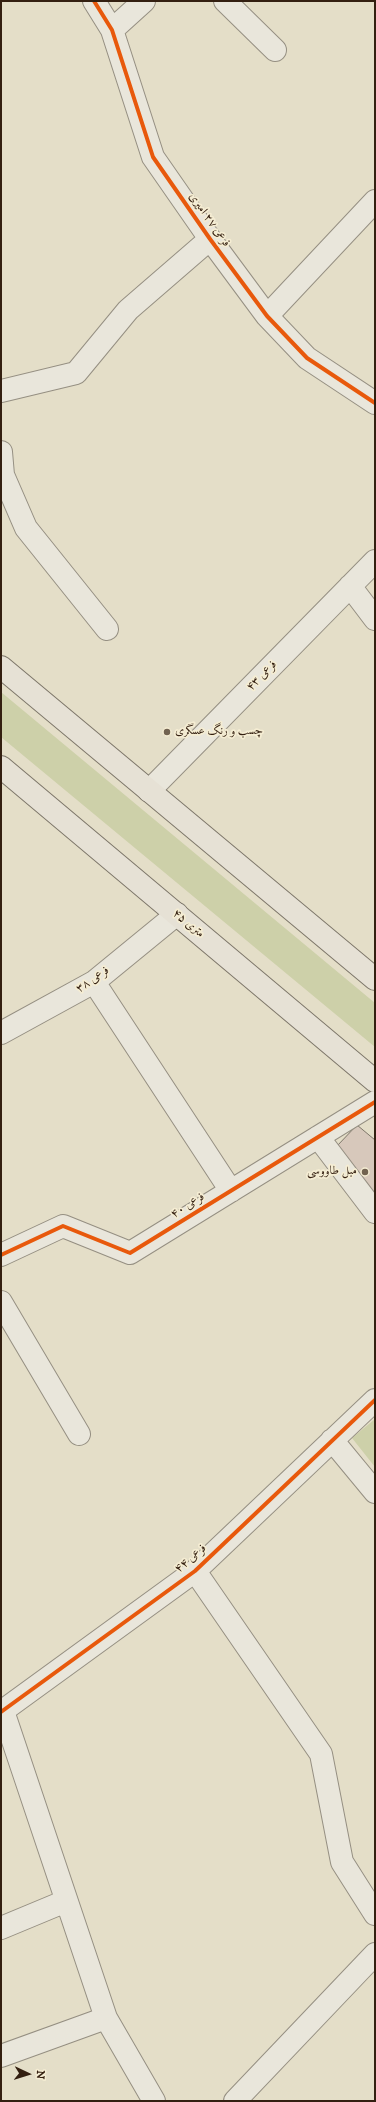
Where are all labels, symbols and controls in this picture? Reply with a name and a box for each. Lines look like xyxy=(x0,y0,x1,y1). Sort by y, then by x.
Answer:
street label: فرعی ۲۷ امیری xyxy=(185,190,233,250)
street label: فرعی ۴۳ xyxy=(244,658,280,694)
place label: چسب و رنگ عسگری xyxy=(175,725,263,739)
marker: چسب و رنگ عسگری xyxy=(162,727,172,737)
street label: ۴۵ متری xyxy=(169,907,207,941)
street label: فرعی ۳۸ xyxy=(74,964,112,996)
place label: مبل طاووسی xyxy=(307,1165,357,1179)
marker: مبل طاووسی xyxy=(360,1167,370,1177)
street label: فرعی ۴۰ xyxy=(168,1190,208,1222)
street label: فرعی ۴۴ xyxy=(172,1542,210,1576)
north arrow xyxy=(8,2054,48,2094)
text: N xyxy=(33,2070,47,2080)

